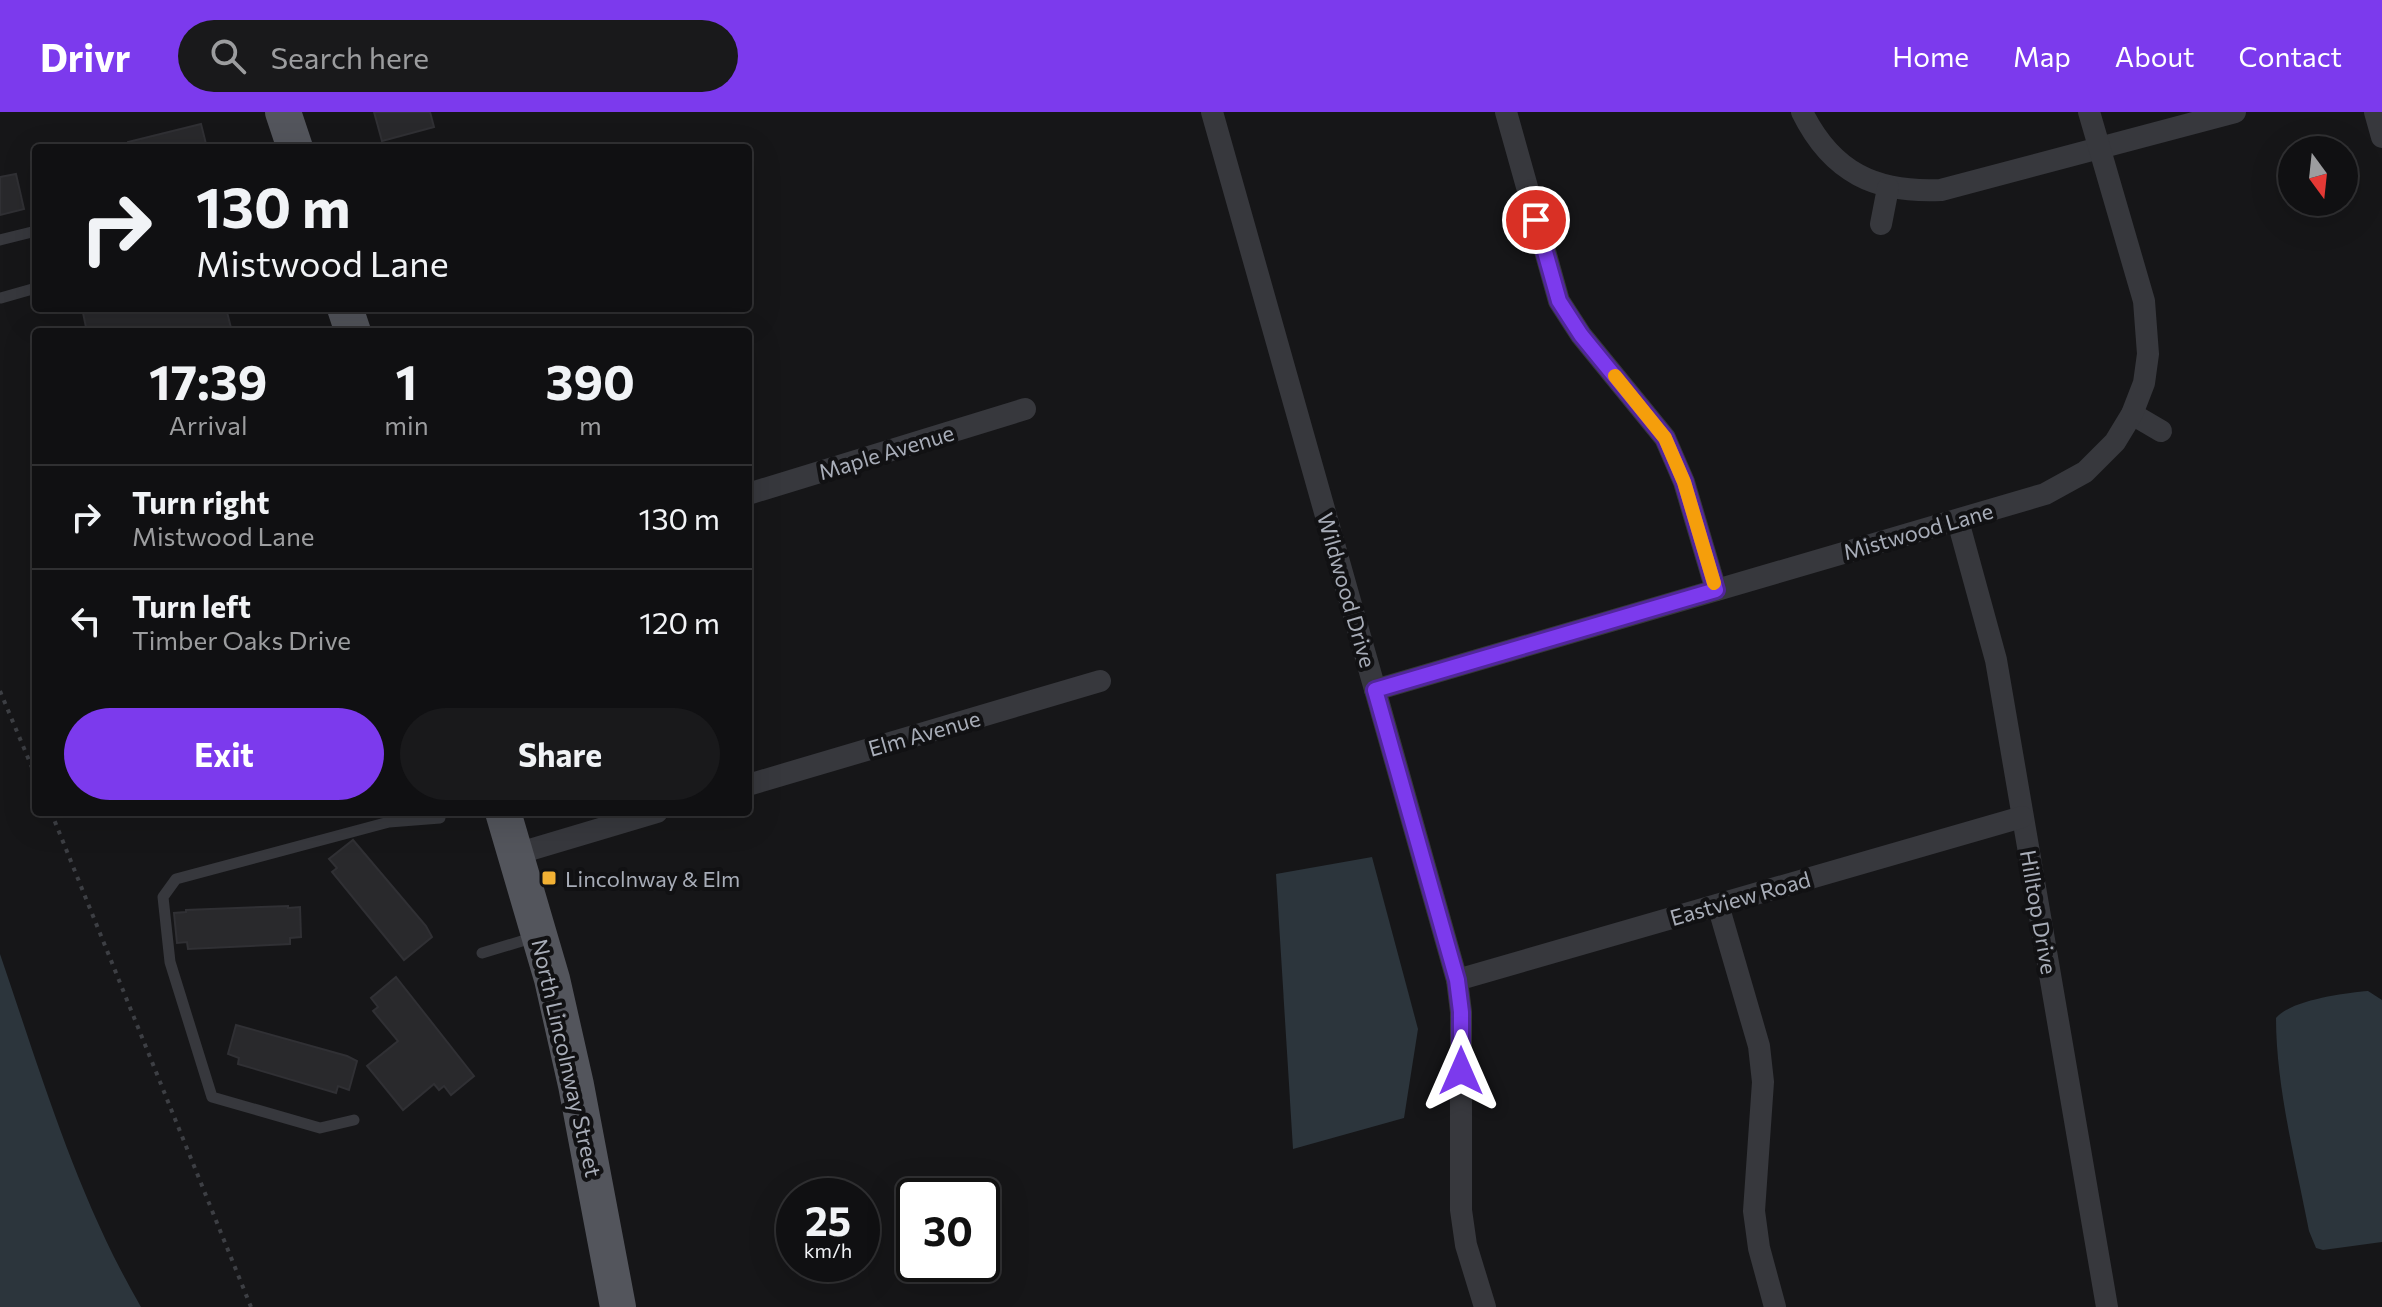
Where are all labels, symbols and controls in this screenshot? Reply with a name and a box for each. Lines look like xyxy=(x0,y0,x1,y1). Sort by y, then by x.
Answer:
search box xyxy=(178,20,738,92)
text: Drivr xyxy=(40,33,130,80)
icon: search xyxy=(206,34,250,78)
text: Search here xyxy=(270,38,429,75)
text: Home xyxy=(1892,39,1969,73)
text: Map xyxy=(2013,39,2071,73)
text: About xyxy=(2115,39,2195,73)
text: Contact xyxy=(2239,39,2342,73)
north arrow xyxy=(2278,136,2358,216)
map controls xyxy=(2278,136,2358,216)
text: 130 m xyxy=(196,171,351,240)
icon: right xyxy=(64,176,168,280)
pin xyxy=(1502,186,1570,254)
icon: arrive xyxy=(1514,198,1558,242)
text: Mistwood Lane xyxy=(196,240,449,284)
text: 17:39 xyxy=(149,351,267,410)
text: 1 xyxy=(396,351,417,410)
text: 390 xyxy=(546,351,635,410)
text: Arrival xyxy=(169,409,248,440)
text: min xyxy=(384,409,429,440)
text: m xyxy=(579,409,602,440)
street label: Maple Avenue xyxy=(815,419,957,485)
text: Turn right xyxy=(132,483,269,520)
icon: right xyxy=(64,495,108,539)
street label: Mistwood Lane xyxy=(1840,497,1996,565)
text: 130 m xyxy=(639,499,720,536)
street label: Wildwood Drive xyxy=(1312,509,1382,671)
text: Mistwood Lane xyxy=(132,520,315,551)
text: Turn left xyxy=(132,587,251,624)
icon: left xyxy=(64,599,108,643)
text: 120 m xyxy=(639,603,720,640)
text: Timber Oaks Drive xyxy=(132,624,351,655)
street label: Elm Avenue xyxy=(865,704,983,762)
button: Exit xyxy=(64,708,384,800)
button: Share xyxy=(400,708,720,800)
street label: Hilltop Drive xyxy=(2015,848,2063,976)
place label: Lincolnway & Elm xyxy=(565,865,740,892)
street label: Eastview Road xyxy=(1667,865,1813,931)
marker: Lincolnway & Elm xyxy=(540,869,558,887)
street label: North Lincolnway Street xyxy=(526,936,608,1180)
position arrow xyxy=(1419,1029,1503,1113)
speed limit sign: 30 xyxy=(896,1178,1000,1282)
text: 25 xyxy=(805,1195,851,1244)
text: km/h xyxy=(804,1238,852,1262)

